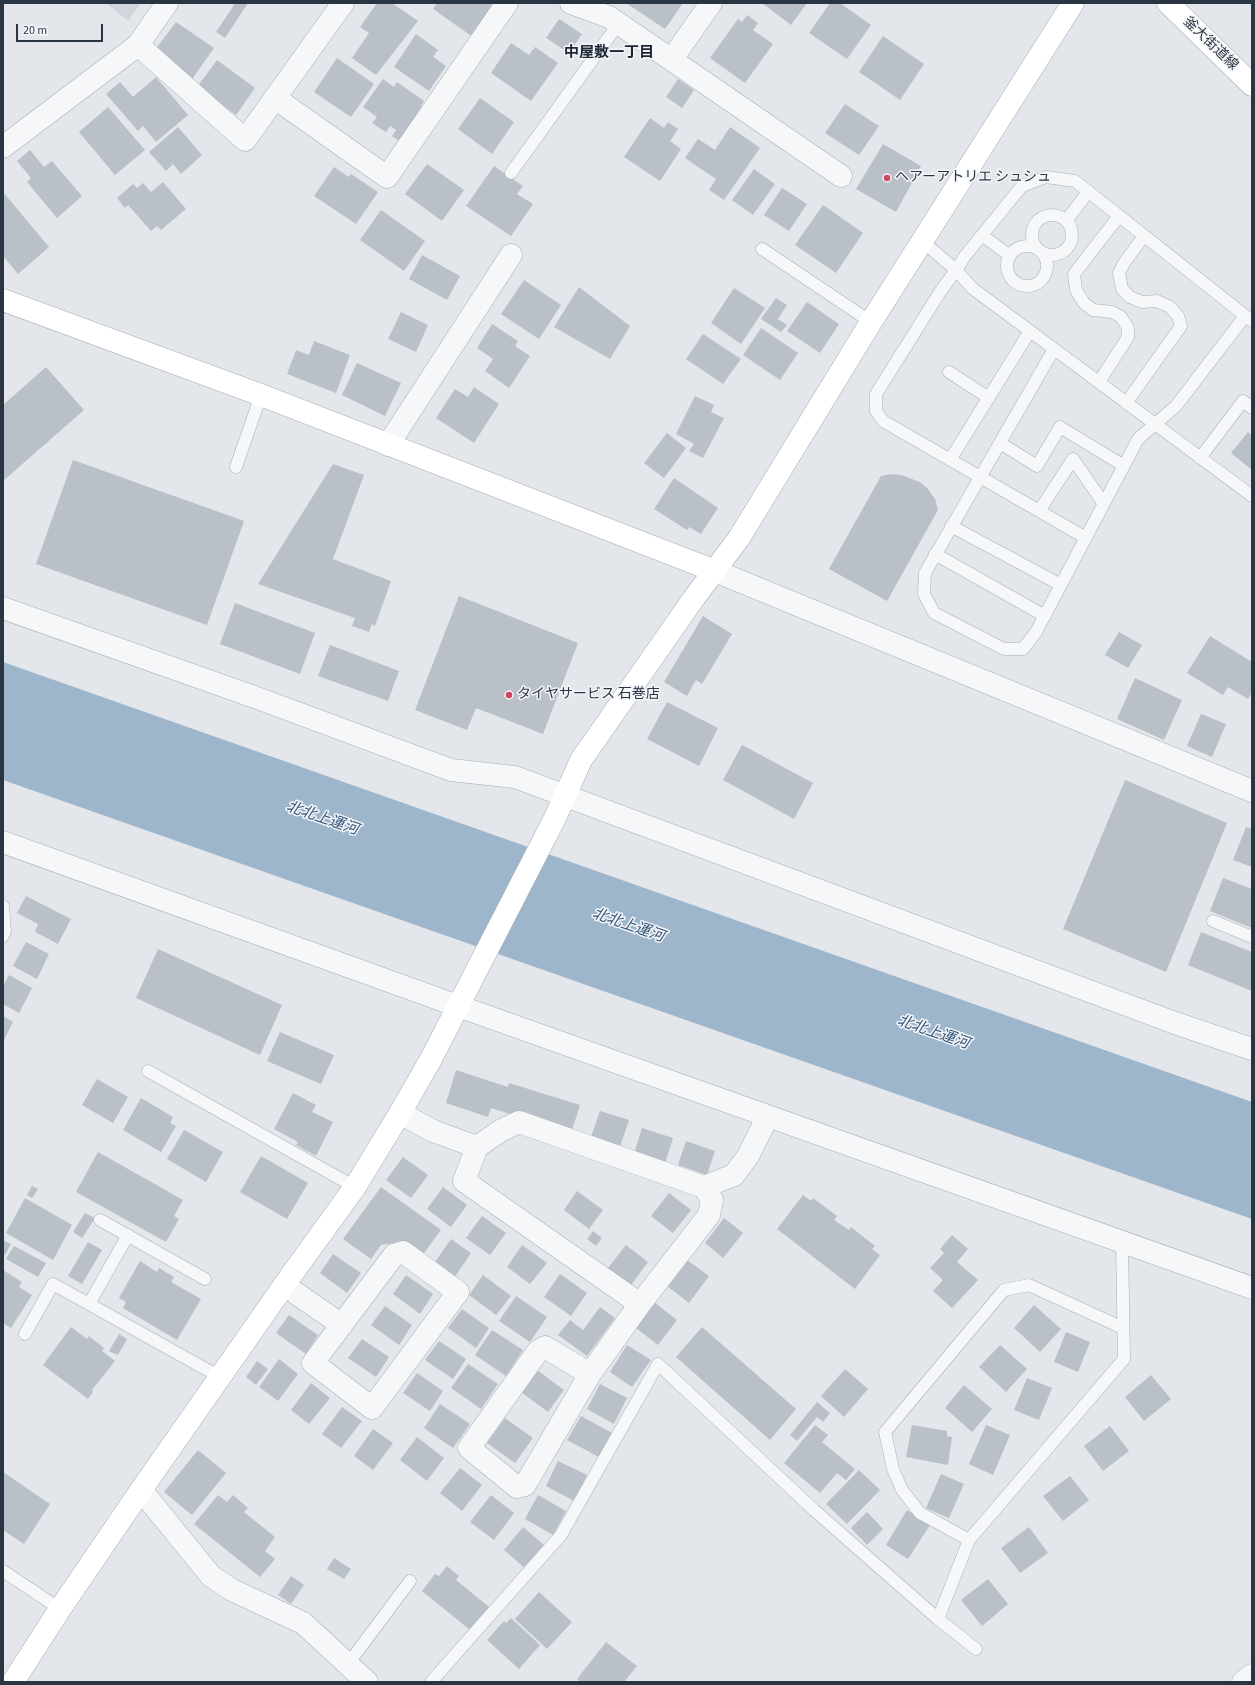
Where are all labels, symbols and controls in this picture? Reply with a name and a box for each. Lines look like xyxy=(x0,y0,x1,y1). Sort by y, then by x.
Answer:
street label: 釜大街道線 xyxy=(1179,14,1241,74)
scale bar xyxy=(18,16,105,42)
text: 20 m xyxy=(23,22,47,39)
district label: 中屋敷一丁目 xyxy=(564,45,654,63)
place label: ヘアーアトリエ シュシュ xyxy=(895,170,1051,186)
marker: ヘアーアトリエ シュシュ xyxy=(882,173,892,183)
place label: タイヤサービス 石巻店 xyxy=(517,687,660,703)
marker: タイヤサービス 石巻店 xyxy=(504,690,514,700)
water label: 北北上運河 xyxy=(284,798,360,840)
water label: 北北上運河 xyxy=(590,905,666,947)
water label: 北北上運河 xyxy=(895,1012,971,1054)

